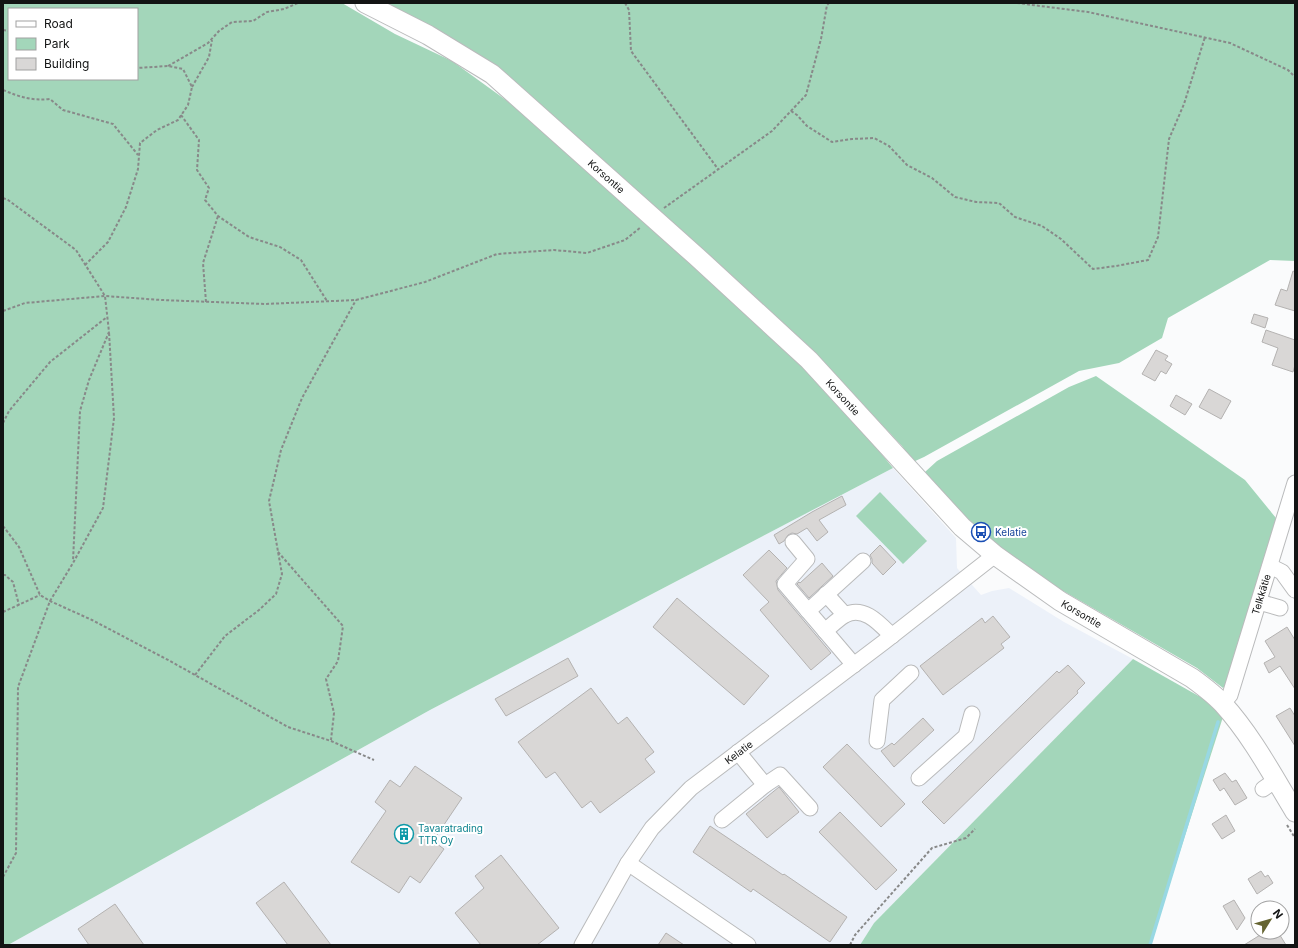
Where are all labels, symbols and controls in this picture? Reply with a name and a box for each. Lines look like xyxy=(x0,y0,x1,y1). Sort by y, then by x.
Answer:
legend xyxy=(8,8,138,80)
text: Road xyxy=(44,16,73,31)
text: Park xyxy=(44,36,70,51)
text: Building xyxy=(44,56,89,71)
street label: Korsontie xyxy=(586,157,627,196)
street label: Korsontie xyxy=(823,377,863,418)
bus stop icon: Kelatie xyxy=(970,521,992,543)
place label: Kelatie xyxy=(995,526,1027,538)
street label: Telkkätie xyxy=(1249,572,1273,616)
street label: Korsontie xyxy=(1059,597,1104,630)
street label: Kelatie xyxy=(722,738,755,766)
place label: Tavaratrading TTR Oy xyxy=(418,822,483,846)
building icon: Tavaratrading TTR Oy xyxy=(393,823,415,845)
north arrow xyxy=(1250,900,1290,940)
text: N xyxy=(1270,906,1286,922)

